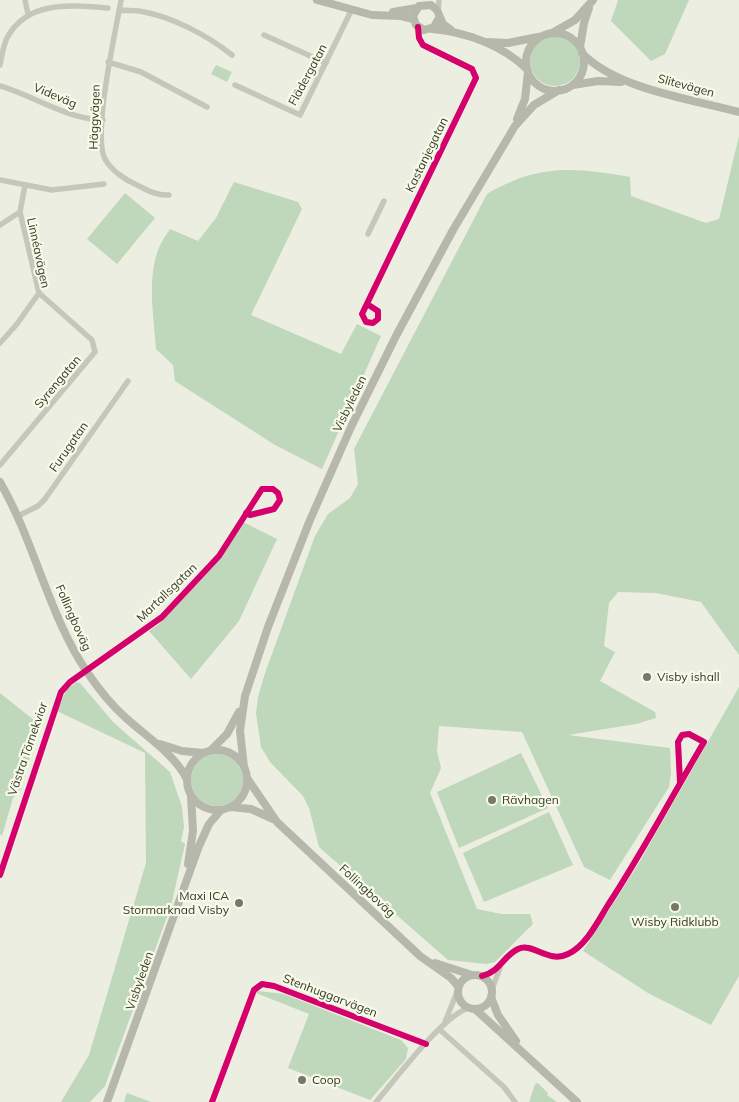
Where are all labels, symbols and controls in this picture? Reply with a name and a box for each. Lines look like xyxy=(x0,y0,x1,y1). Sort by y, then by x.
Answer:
street label: Flädergatan xyxy=(286,42,330,108)
street label: Slitevägen xyxy=(656,72,716,100)
street label: Videväg xyxy=(31,80,79,112)
street label: Häggvägen xyxy=(87,84,103,150)
street label: Kastanjegatan xyxy=(403,115,451,195)
street label: Linnéavägen xyxy=(24,217,52,289)
street label: Syrengatan xyxy=(32,353,84,411)
street label: Visbyleden xyxy=(330,374,370,434)
street label: Furugatan xyxy=(47,419,91,475)
street label: Martallsgatan xyxy=(134,561,200,625)
street label: Follingboväg xyxy=(52,583,94,653)
place label: Visby ishall xyxy=(657,670,720,684)
marker: Visby ishall xyxy=(641,671,653,683)
street label: Västra Törnekvior xyxy=(5,700,51,798)
place label: Rävhagen xyxy=(502,793,559,807)
marker: Rävhagen xyxy=(486,794,498,806)
street label: Follingboväg xyxy=(336,862,398,920)
place label: Maxi ICA Stormarknad Visby xyxy=(123,889,229,917)
marker: Maxi ICA Stormarknad Visby xyxy=(233,897,245,909)
marker: Wisby Ridklubb xyxy=(669,901,681,913)
place label: Wisby Ridklubb xyxy=(631,915,719,929)
street label: Visbyleden xyxy=(123,950,157,1012)
street label: Stenhuggarvägen xyxy=(281,971,379,1021)
place label: Coop xyxy=(312,1073,341,1087)
marker: Coop xyxy=(296,1074,308,1086)

